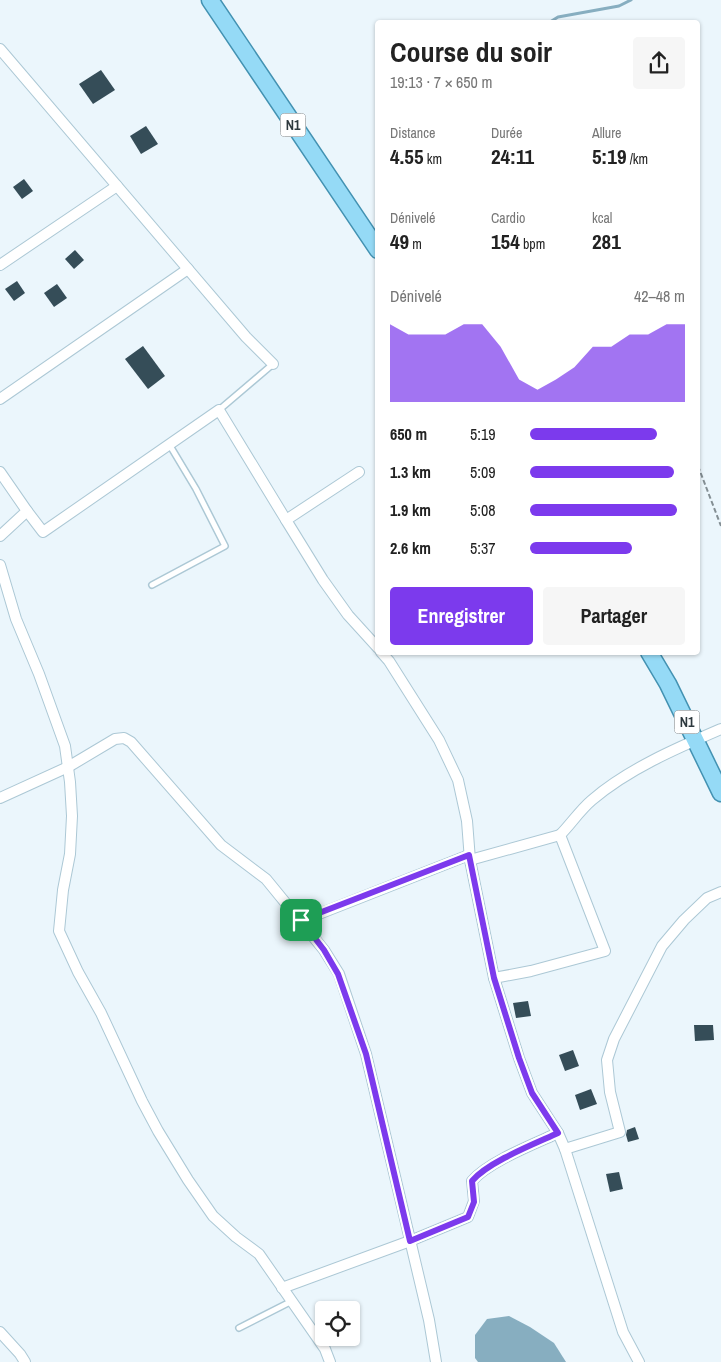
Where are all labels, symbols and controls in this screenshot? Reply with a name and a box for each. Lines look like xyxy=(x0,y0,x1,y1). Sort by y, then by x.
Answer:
text: Course du soir xyxy=(390,33,552,71)
button: share xyxy=(633,37,685,89)
text: 19:13 · 7 × 650 m xyxy=(390,71,493,93)
road number: N1 xyxy=(280,114,306,136)
text: Distance xyxy=(390,124,435,142)
text: Durée xyxy=(491,124,522,142)
text: Allure xyxy=(592,124,621,142)
text: 4.55 xyxy=(390,142,424,171)
text: 24:11 xyxy=(491,142,534,171)
text: 5:19 xyxy=(592,142,626,171)
text: km xyxy=(424,150,442,168)
text: /km xyxy=(626,150,648,168)
text: Dénivelé xyxy=(390,209,435,227)
text: Cardio xyxy=(491,209,525,227)
text: kcal xyxy=(592,209,612,227)
text: 49 xyxy=(390,227,409,256)
text: 154 xyxy=(491,227,520,256)
text: 281 xyxy=(592,227,621,256)
text: m xyxy=(409,235,422,253)
text: bpm xyxy=(520,235,545,253)
text: Dénivelé xyxy=(390,285,442,307)
text: 42–48 m xyxy=(634,285,685,307)
text: 650 m xyxy=(390,423,427,445)
text: 5:19 xyxy=(470,423,496,445)
text: 1.3 km xyxy=(390,461,431,483)
text: 5:09 xyxy=(470,461,496,483)
text: 1.9 km xyxy=(390,499,431,521)
text: 5:08 xyxy=(470,499,496,521)
text: 2.6 km xyxy=(390,537,431,559)
text: 5:37 xyxy=(470,537,496,559)
button: Enregistrer xyxy=(390,587,533,645)
button: Partager xyxy=(543,587,685,645)
road number: N1 xyxy=(674,710,700,734)
pin xyxy=(280,899,322,941)
icon: arrive xyxy=(287,906,315,934)
map controls xyxy=(315,1301,360,1346)
button: locate xyxy=(315,1301,360,1346)

